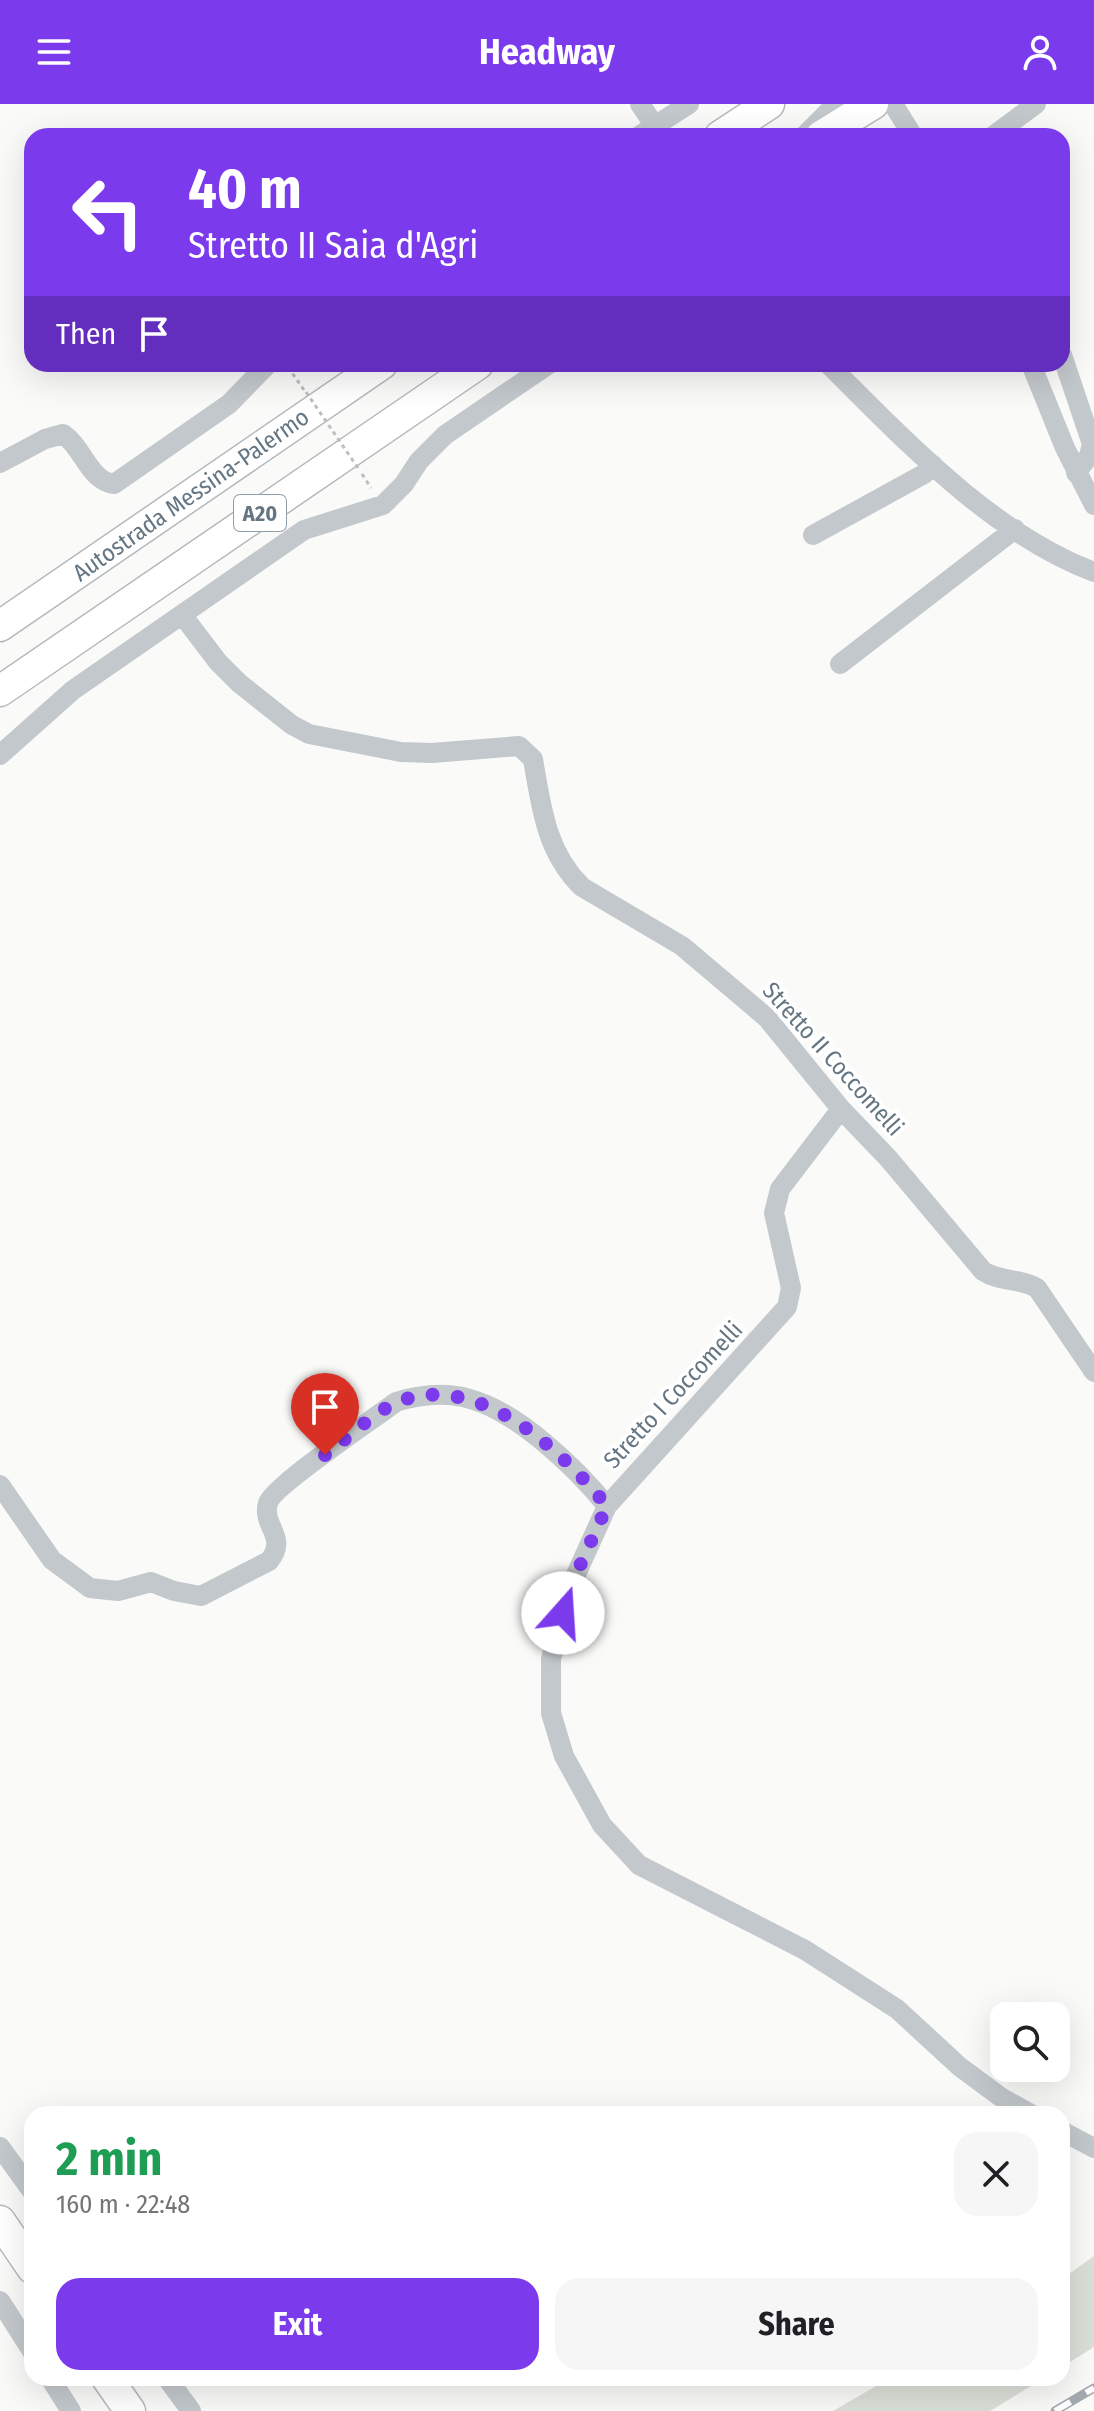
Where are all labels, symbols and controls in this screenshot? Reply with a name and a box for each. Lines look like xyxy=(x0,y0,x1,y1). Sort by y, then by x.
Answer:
icon: menu xyxy=(32,30,76,74)
text: Headway xyxy=(479,30,615,74)
icon: person xyxy=(1018,30,1062,74)
text: 40 m xyxy=(188,156,302,223)
icon: left xyxy=(56,160,160,264)
text: Stretto II Saia d'Agri xyxy=(188,224,478,268)
icon: arrive xyxy=(132,312,176,356)
text: Then xyxy=(56,316,116,352)
street label: Autostrada Messina-Palermo xyxy=(68,403,314,587)
road number: A20 xyxy=(234,495,286,531)
street label: Stretto II Coccomelli xyxy=(757,977,909,1141)
street label: Stretto I Coccomelli xyxy=(598,1316,748,1474)
pin xyxy=(291,1373,359,1455)
icon: arrive xyxy=(303,1385,347,1429)
position arrow xyxy=(521,1571,605,1655)
map controls xyxy=(990,2002,1070,2082)
button: search xyxy=(990,2002,1070,2082)
text: 2 min xyxy=(56,2130,162,2188)
button: close xyxy=(954,2132,1038,2216)
text: 160 m · 22:48 xyxy=(56,2189,190,2220)
button: Exit xyxy=(56,2278,539,2370)
button: Share xyxy=(555,2278,1038,2370)

